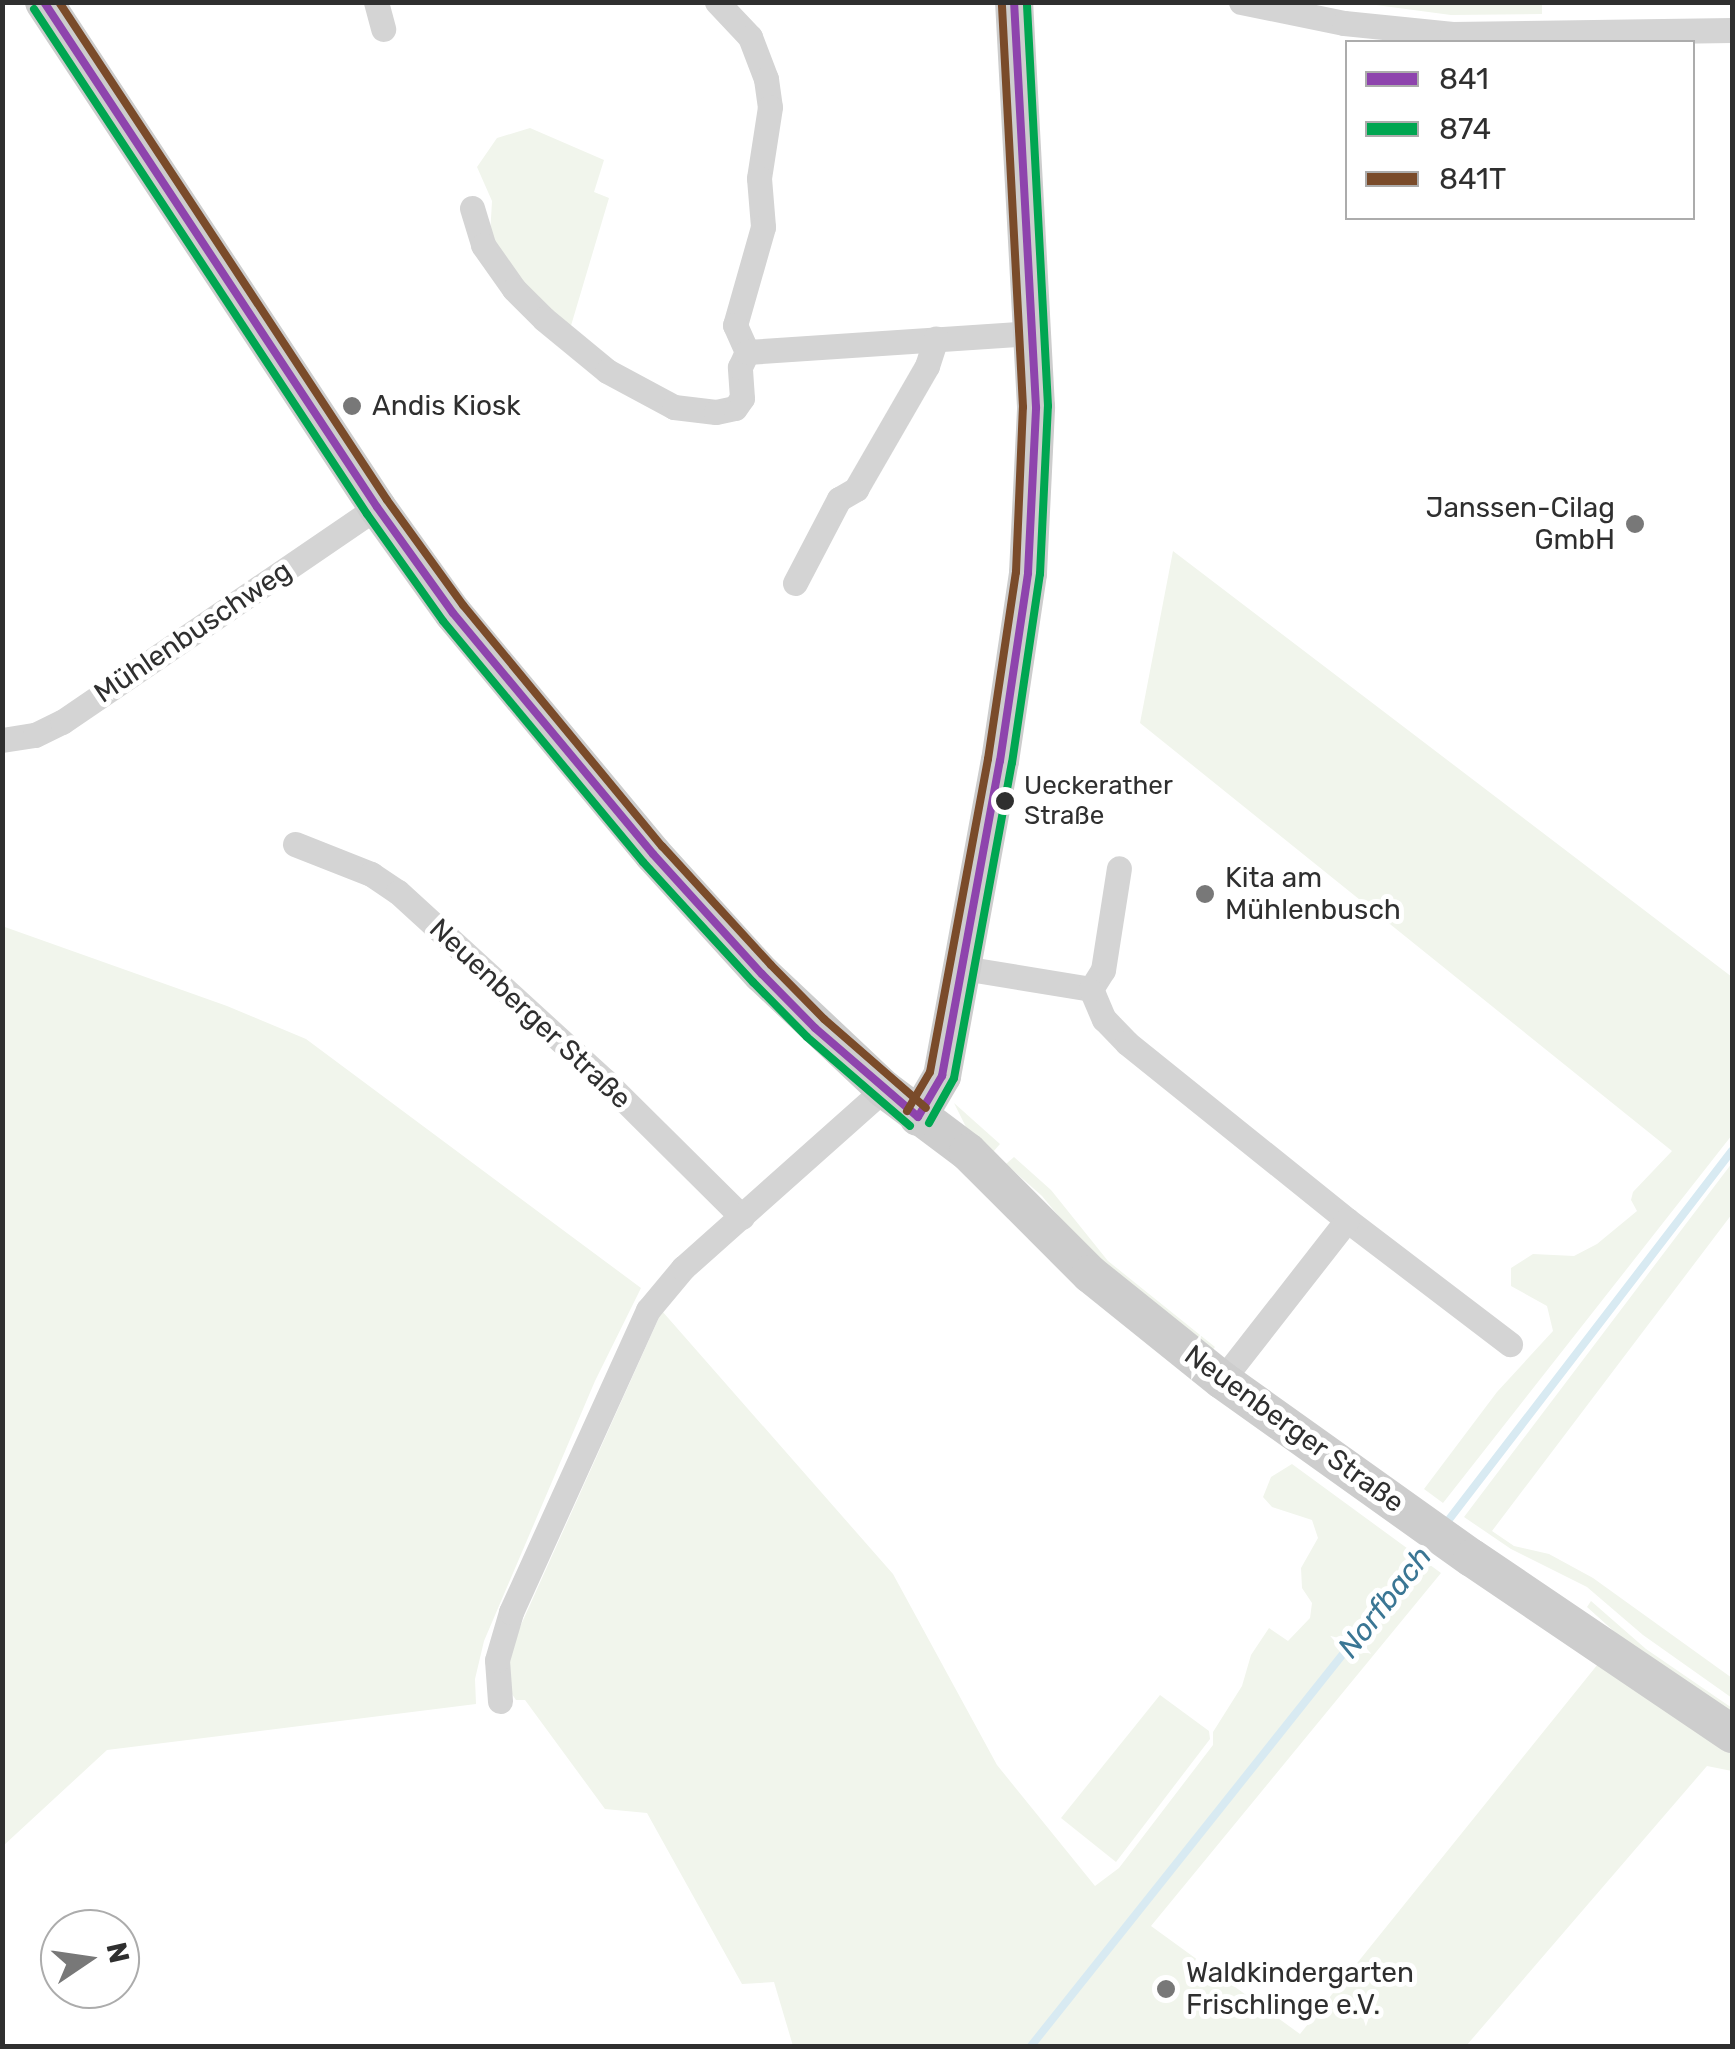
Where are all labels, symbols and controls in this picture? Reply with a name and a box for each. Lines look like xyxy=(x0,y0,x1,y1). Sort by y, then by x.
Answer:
legend xyxy=(1345,40,1695,220)
text: 841 xyxy=(1439,61,1489,97)
text: 874 xyxy=(1439,111,1491,147)
text: 841T xyxy=(1439,161,1506,197)
place label: Andis Kiosk xyxy=(372,389,521,423)
marker: Andis Kiosk xyxy=(341,395,363,417)
place label: Janssen-Cilag GmbH xyxy=(1426,491,1615,557)
marker: Janssen-Cilag GmbH xyxy=(1624,513,1646,535)
street label: Mühlenbuschweg xyxy=(88,554,298,710)
place label: Ueckerather Straße xyxy=(1024,770,1173,831)
marker: Ueckerather Straße xyxy=(995,791,1015,811)
place label: Kita am Mühlenbusch xyxy=(1225,861,1401,927)
marker: Kita am Mühlenbusch xyxy=(1194,883,1216,905)
street label: Neuenberger Straße xyxy=(422,912,638,1116)
street label: Neuenberger Straße xyxy=(1177,1338,1411,1520)
water label: Norfbach xyxy=(1330,1539,1440,1665)
north arrow xyxy=(40,1909,140,2009)
text: N xyxy=(99,1939,136,1966)
place label: Waldkindergarten Frischlinge e.V. xyxy=(1186,1956,1414,2022)
marker: Waldkindergarten Frischlinge e.V. xyxy=(1155,1978,1177,2000)

